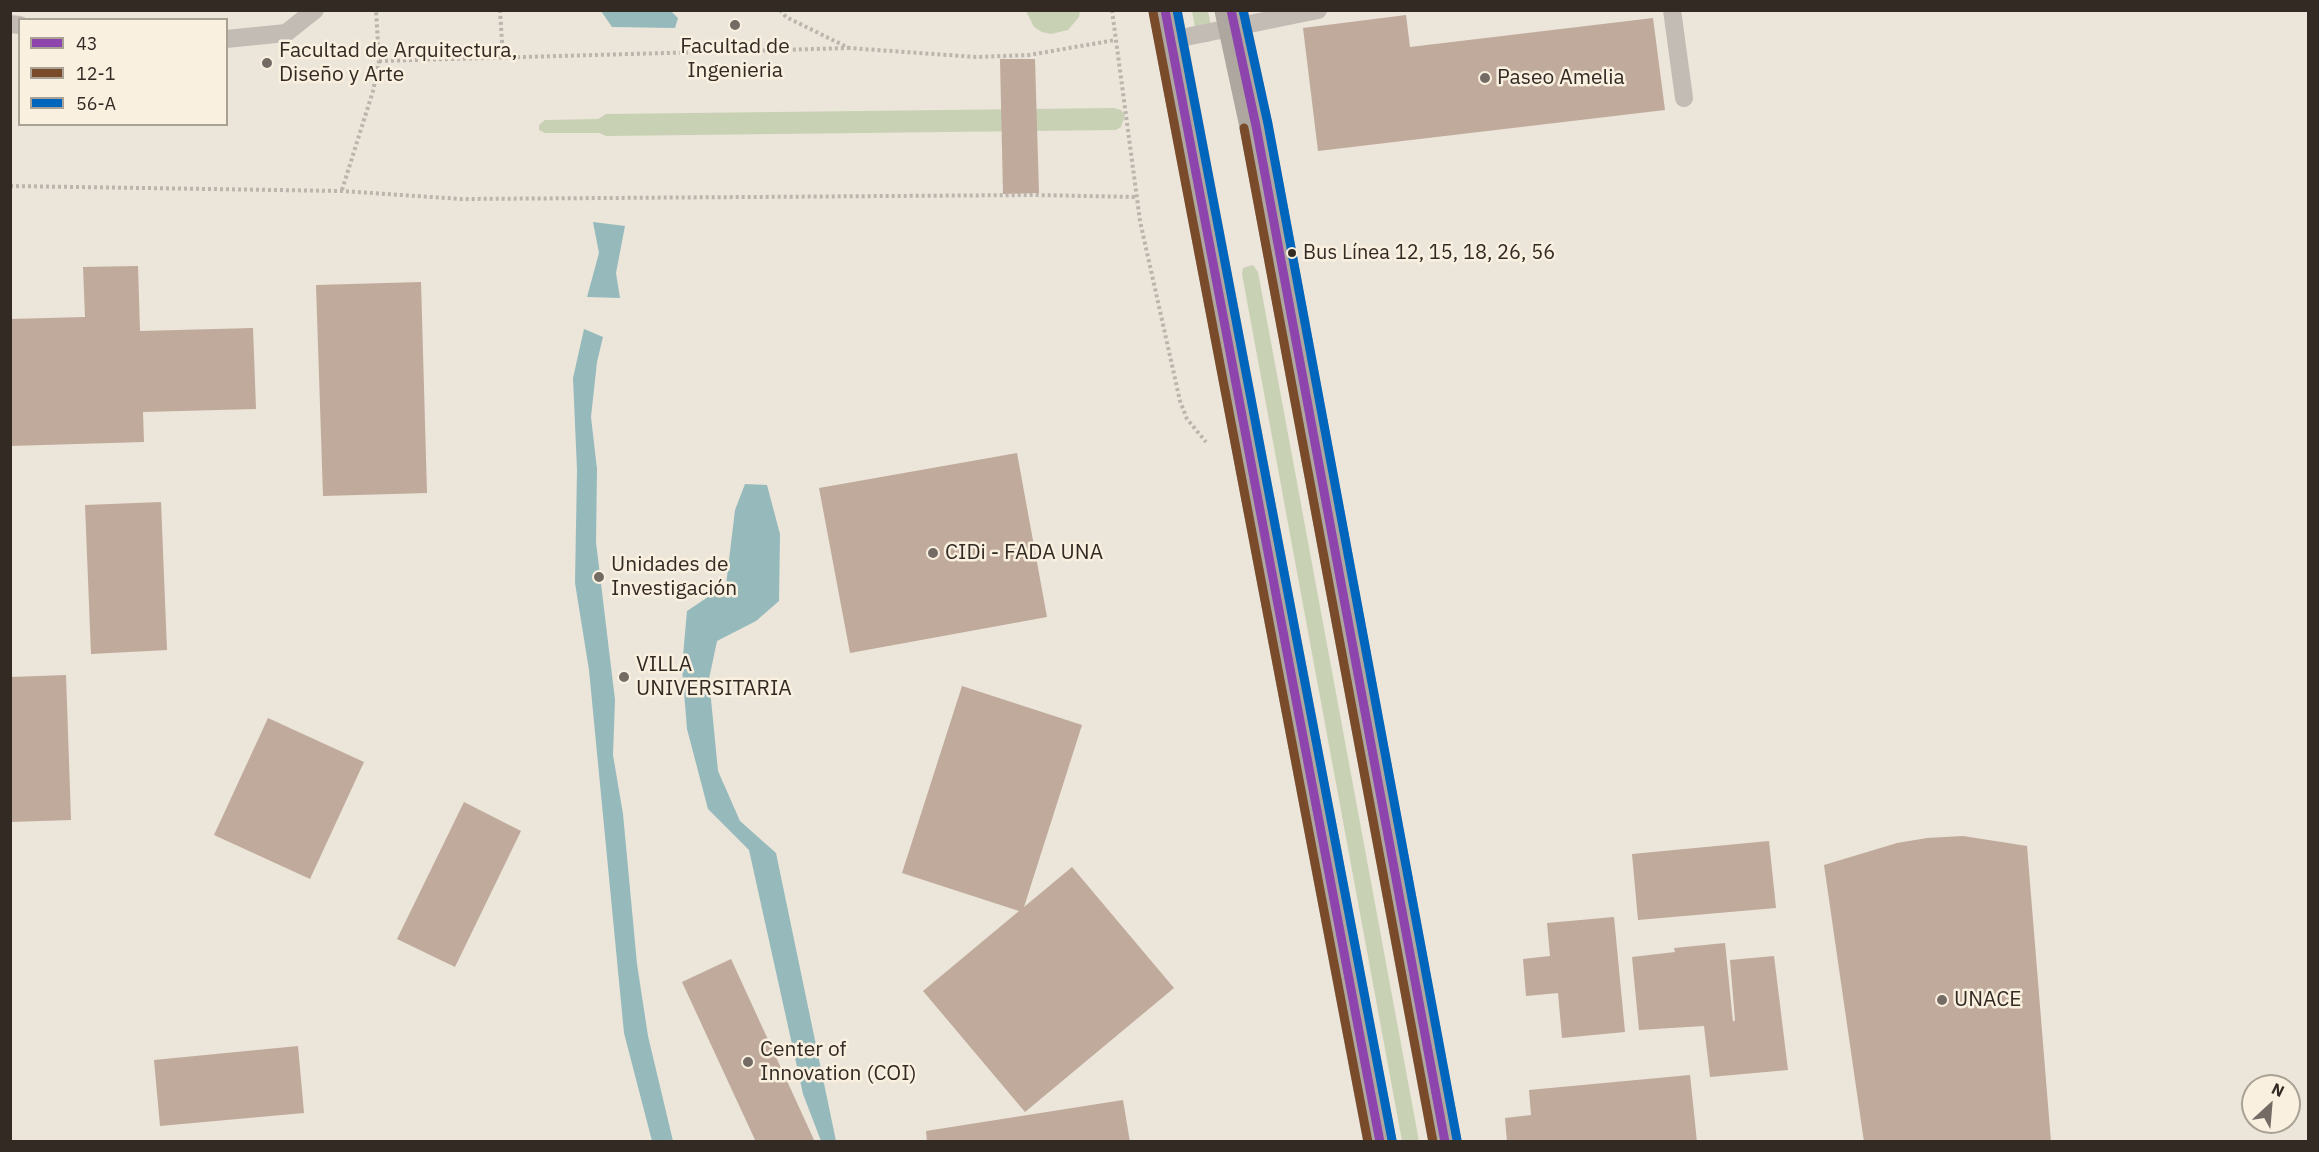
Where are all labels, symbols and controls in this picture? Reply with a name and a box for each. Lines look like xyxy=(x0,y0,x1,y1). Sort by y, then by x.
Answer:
legend xyxy=(18,18,228,126)
marker: Facultad de Ingenieria xyxy=(728,18,742,32)
text: 43 xyxy=(76,32,98,55)
place label: Facultad de Ingenieria xyxy=(680,34,790,84)
place label: Facultad de Arquitectura, Diseño y Arte xyxy=(279,38,517,88)
marker: Facultad de Arquitectura, Diseño y Arte xyxy=(260,56,274,70)
text: 12-1 xyxy=(76,62,116,85)
place label: Paseo Amelia xyxy=(1497,65,1625,91)
marker: Paseo Amelia xyxy=(1478,71,1492,85)
text: 56-A xyxy=(76,92,116,115)
place label: Bus Línea 12, 15, 18, 26, 56 xyxy=(1303,241,1555,265)
marker: Bus Línea 12, 15, 18, 26, 56 xyxy=(1286,247,1298,259)
place label: CIDi - FADA UNA xyxy=(945,540,1103,566)
marker: CIDi - FADA UNA xyxy=(926,546,940,560)
place label: Unidades de Investigación xyxy=(611,552,737,602)
marker: Unidades de Investigación xyxy=(592,570,606,584)
place label: VILLA UNIVERSITARIA xyxy=(636,652,792,702)
marker: VILLA UNIVERSITARIA xyxy=(617,670,631,684)
place label: UNACE xyxy=(1954,987,2022,1013)
marker: UNACE xyxy=(1935,993,1949,1007)
place label: Center of Innovation (COI) xyxy=(760,1037,917,1087)
marker: Center of Innovation (COI) xyxy=(741,1055,755,1069)
north arrow xyxy=(2241,1074,2301,1134)
text: N xyxy=(2268,1078,2288,1101)

